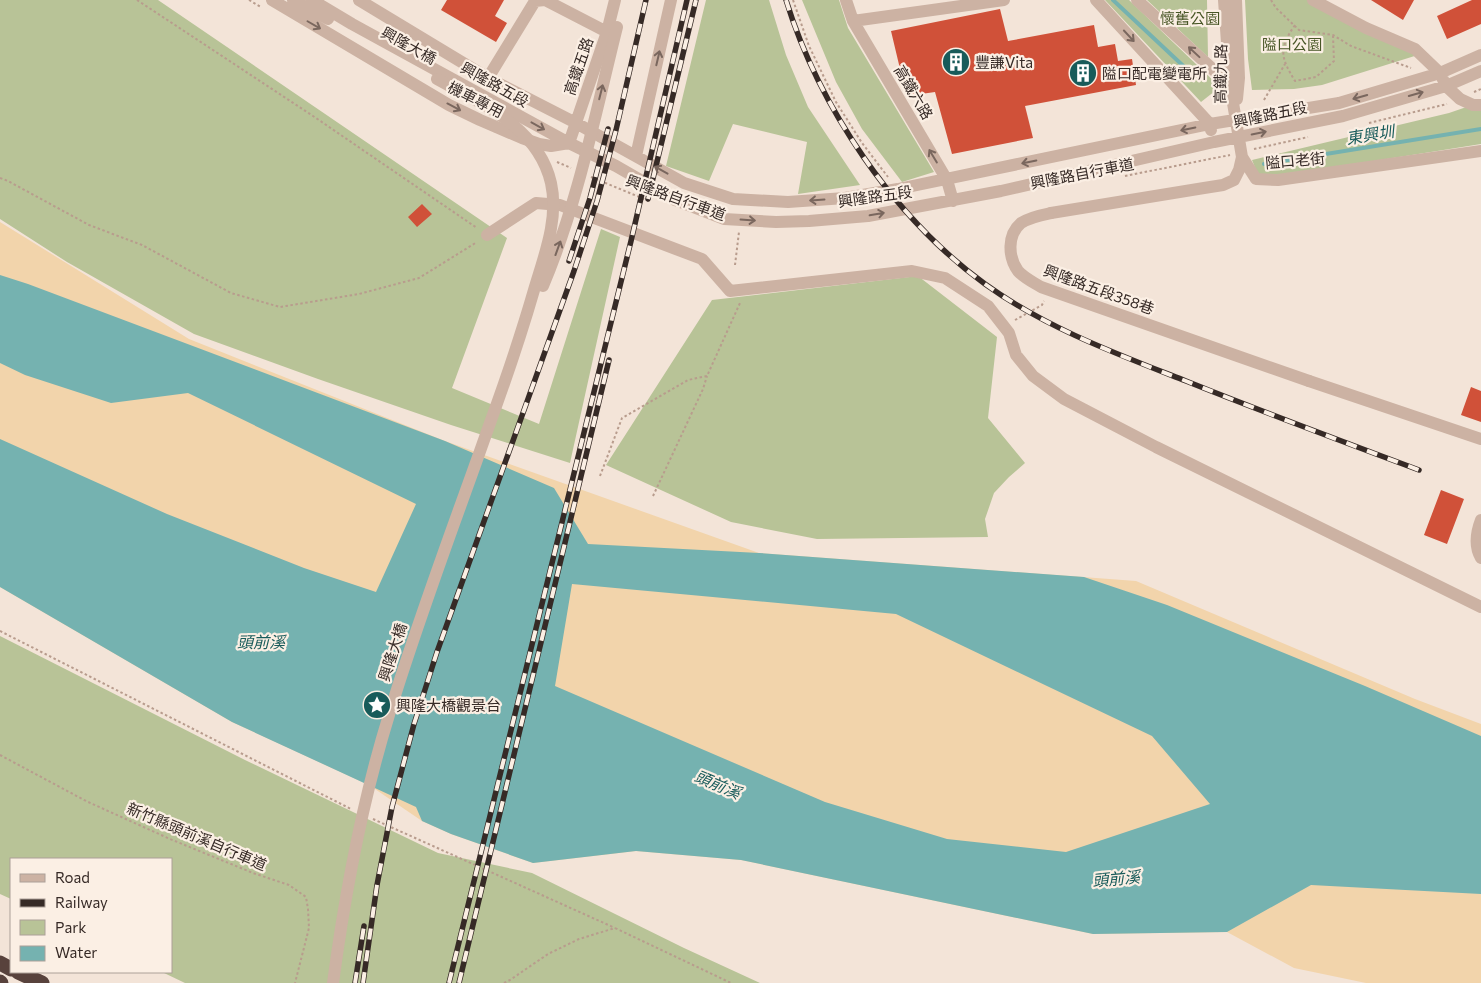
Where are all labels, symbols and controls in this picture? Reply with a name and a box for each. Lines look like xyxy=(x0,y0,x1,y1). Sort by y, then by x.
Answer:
park label: 懷舊公園 xyxy=(1160,9,1220,27)
one-way arrow xyxy=(306,20,321,30)
street label: 興隆大橋 xyxy=(378,23,440,67)
one-way arrow xyxy=(1123,29,1135,42)
street label: 高鐵五路 xyxy=(560,35,596,97)
park label: 隘口公園 xyxy=(1262,35,1322,53)
street label: 高鐵九路 xyxy=(1210,44,1230,104)
one-way arrow xyxy=(1187,46,1200,58)
building icon: 豐謙Vita xyxy=(941,47,971,77)
one-way arrow xyxy=(654,50,663,66)
place label: 豐謙Vita xyxy=(975,53,1033,71)
street label: 興隆路五段 xyxy=(458,58,532,110)
building icon: 隘口配電變電所 xyxy=(1068,58,1098,88)
street label: 高鐵六路 xyxy=(891,62,937,122)
place label: 隘口配電變電所 xyxy=(1102,64,1207,82)
street label: 機車專用 xyxy=(445,77,507,121)
one-way arrow xyxy=(597,84,606,100)
one-way arrow xyxy=(1408,89,1424,99)
one-way arrow xyxy=(1352,92,1368,102)
street label: 興隆路五段 xyxy=(1231,97,1309,131)
one-way arrow xyxy=(446,103,461,112)
water label: 東興圳 xyxy=(1345,121,1397,147)
one-way arrow xyxy=(530,122,545,131)
one-way arrow xyxy=(1180,124,1196,134)
one-way arrow xyxy=(1250,128,1266,138)
street label: 隘口老街 xyxy=(1264,148,1326,172)
one-way arrow xyxy=(928,150,938,164)
street label: 興隆路自行車道 xyxy=(1029,154,1135,192)
one-way arrow xyxy=(1021,158,1037,167)
one-way arrow xyxy=(654,165,669,174)
street label: 興隆路自行車道 xyxy=(624,171,728,223)
street label: 興隆路五段 xyxy=(837,182,913,210)
one-way arrow xyxy=(810,195,826,204)
one-way arrow xyxy=(869,209,885,219)
one-way arrow xyxy=(740,216,756,225)
one-way arrow xyxy=(554,241,563,256)
street label: 興隆路五段358巷 xyxy=(1041,261,1157,317)
street label: 興隆大橋 xyxy=(374,621,410,683)
water label: 頭前溪 xyxy=(237,632,287,651)
place icon: 興隆大橋觀景台 xyxy=(362,690,392,720)
place label: 興隆大橋觀景台 xyxy=(396,696,501,714)
water label: 頭前溪 xyxy=(692,766,746,803)
street label: 新竹縣頭前溪自行車道 xyxy=(124,798,270,874)
legend xyxy=(10,858,172,973)
water label: 頭前溪 xyxy=(1091,866,1143,890)
text: Road xyxy=(55,868,90,886)
text: Railway xyxy=(55,893,108,911)
text: Park xyxy=(55,918,86,936)
text: Water xyxy=(55,943,97,961)

